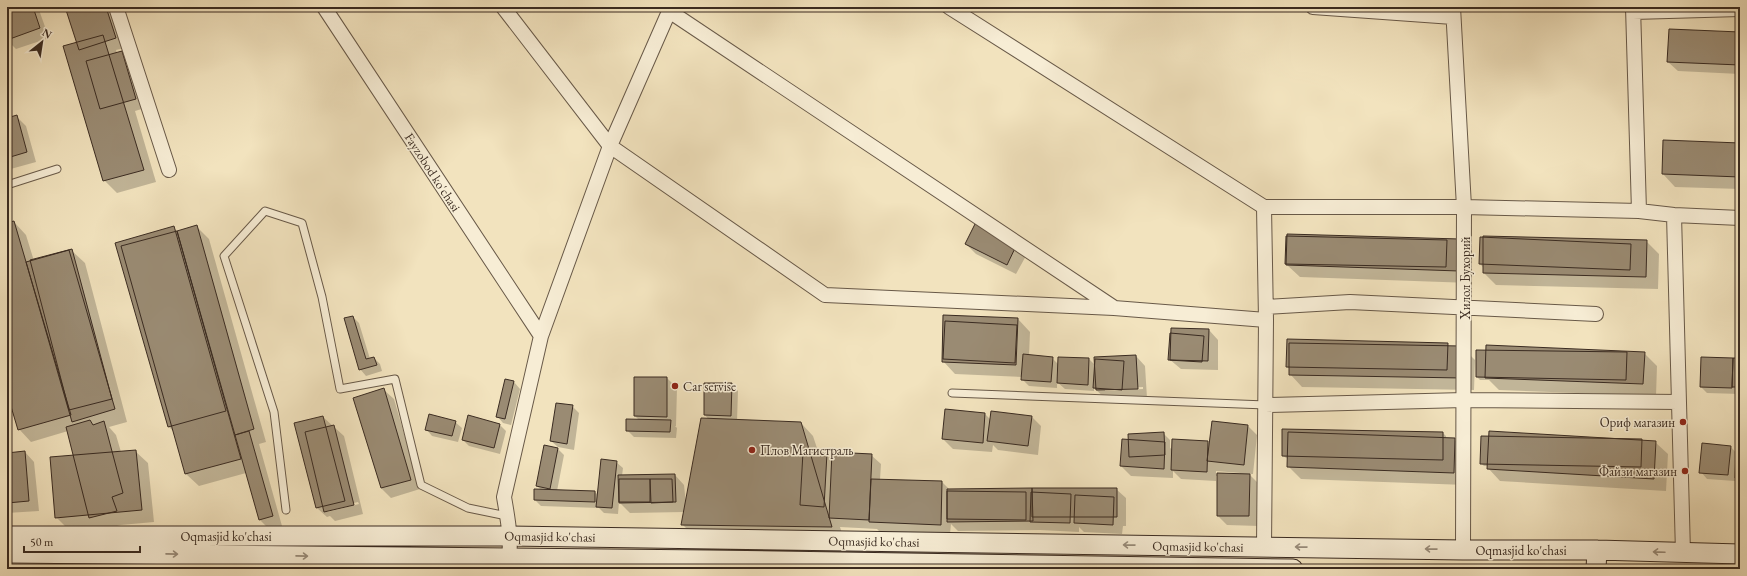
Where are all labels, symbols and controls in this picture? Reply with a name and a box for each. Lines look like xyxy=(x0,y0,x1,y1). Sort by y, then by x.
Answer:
north arrow xyxy=(22,22,62,62)
text: N xyxy=(40,25,54,42)
street label: Fayzobod ko'chasi xyxy=(401,130,464,215)
street label: Хилол Бухорий xyxy=(1457,236,1474,320)
place label: Car servise xyxy=(683,378,736,395)
marker: Car servise xyxy=(670,381,680,391)
place label: Ориф магазин xyxy=(1600,414,1675,431)
marker: Ориф магазин xyxy=(1678,417,1688,427)
place label: Плов Магистраль xyxy=(760,442,853,459)
marker: Плов Магистраль xyxy=(747,445,757,455)
place label: Файзи магазин xyxy=(1599,463,1677,480)
marker: Файзи магазин xyxy=(1680,466,1690,476)
street label: Oqmasjid ko'chasi xyxy=(504,527,596,546)
scale bar xyxy=(24,528,140,554)
street label: Oqmasjid ko'chasi xyxy=(180,528,272,545)
street label: Oqmasjid ko'chasi xyxy=(828,532,920,551)
text: 50 m xyxy=(30,534,54,550)
street label: Oqmasjid ko'chasi xyxy=(1152,537,1244,556)
one-way arrow xyxy=(1123,541,1136,549)
street label: Oqmasjid ko'chasi xyxy=(1475,542,1567,559)
one-way arrow xyxy=(1295,543,1308,551)
one-way arrow xyxy=(1425,545,1438,553)
one-way arrow xyxy=(1653,548,1666,556)
one-way arrow xyxy=(165,551,178,558)
one-way arrow xyxy=(295,552,308,560)

